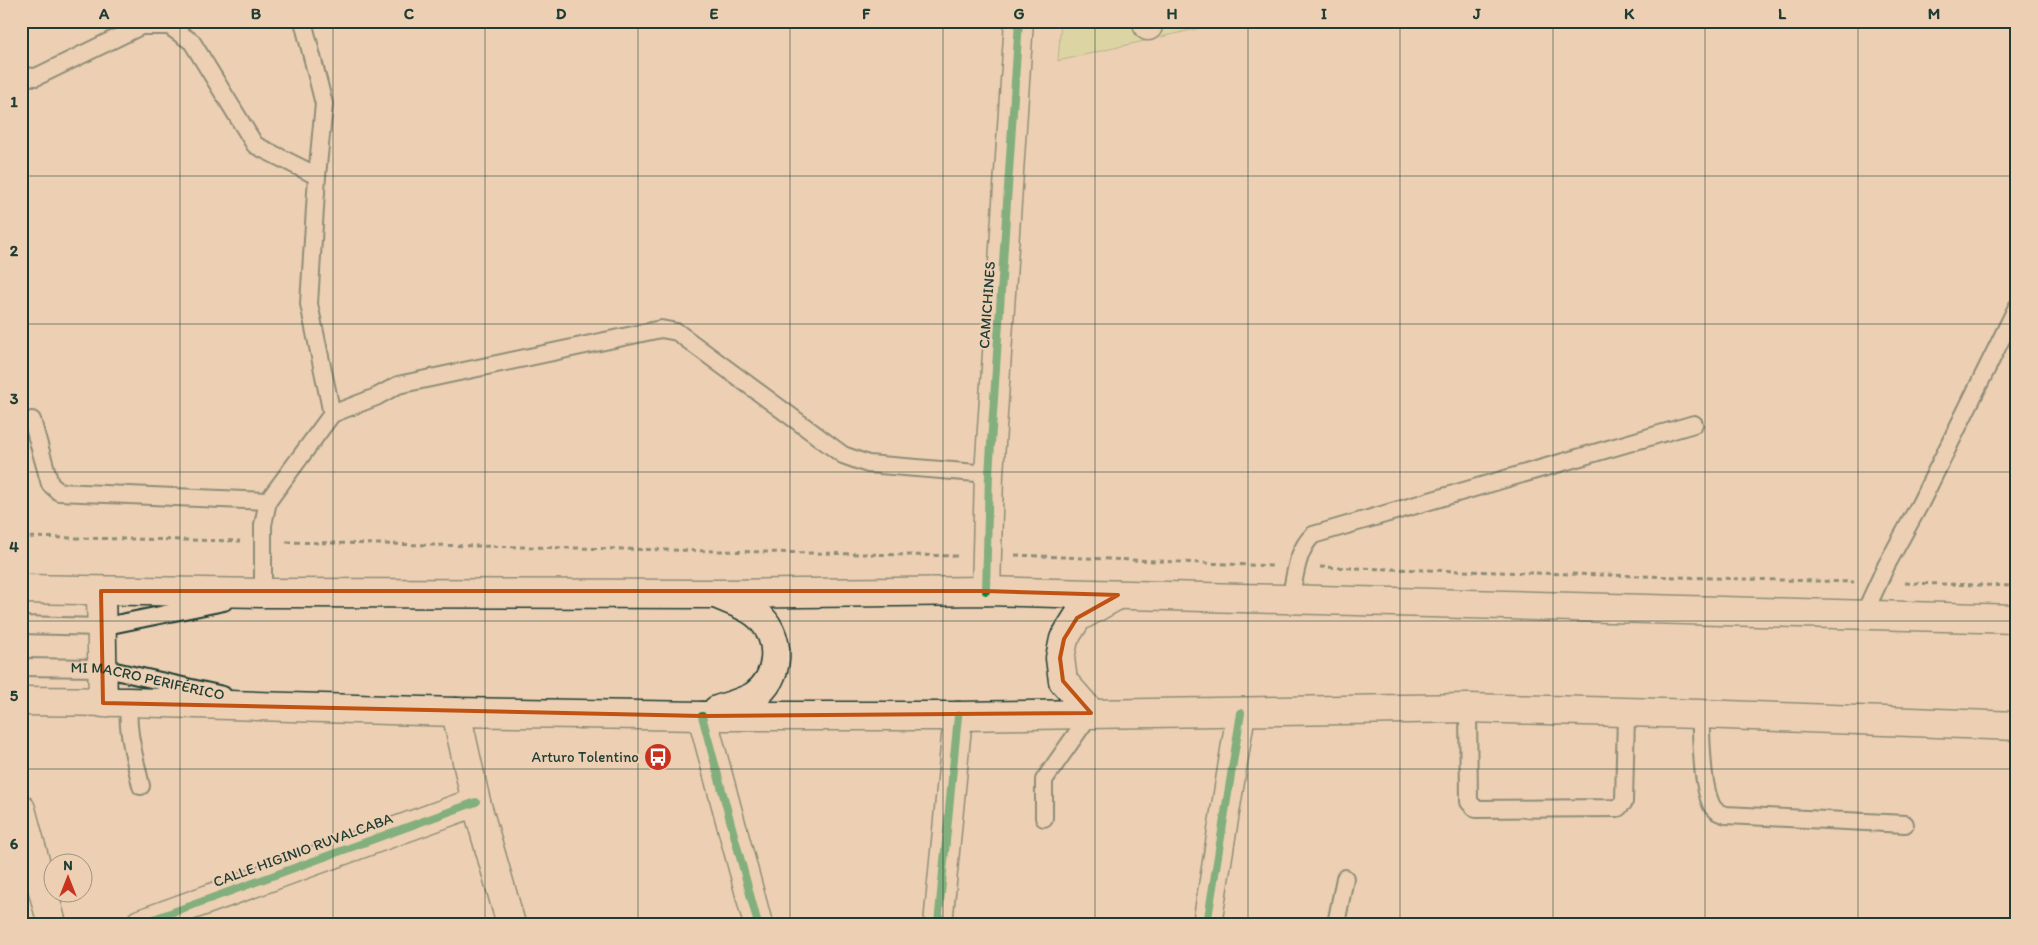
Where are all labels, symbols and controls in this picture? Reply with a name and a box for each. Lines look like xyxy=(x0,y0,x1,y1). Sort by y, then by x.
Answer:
text: A xyxy=(98,4,110,23)
text: B xyxy=(251,4,262,23)
text: C xyxy=(404,4,415,23)
text: D xyxy=(556,4,567,23)
text: E xyxy=(710,4,719,23)
text: F xyxy=(862,4,871,23)
text: G xyxy=(1013,4,1025,23)
text: H xyxy=(1166,4,1178,23)
text: I xyxy=(1321,4,1327,23)
text: J xyxy=(1472,4,1481,23)
text: K xyxy=(1624,4,1635,23)
text: L xyxy=(1778,4,1787,23)
text: M xyxy=(1928,4,1940,23)
text: 1 xyxy=(10,92,18,111)
text: 2 xyxy=(10,241,19,260)
street label: CAMICHINES xyxy=(975,261,999,349)
text: 3 xyxy=(10,389,19,408)
text: 4 xyxy=(9,537,19,556)
street label: MI MACRO PERIFÉRICO xyxy=(70,659,227,704)
text: 5 xyxy=(10,686,19,705)
bus stop icon: Arturo Tolentino xyxy=(643,742,673,772)
place label: Arturo Tolentino xyxy=(532,748,639,766)
street label: CALLE HIGINIO RUVALCABA xyxy=(211,809,396,891)
text: 6 xyxy=(10,834,19,853)
north arrow xyxy=(42,852,92,902)
text: N xyxy=(63,857,73,874)

